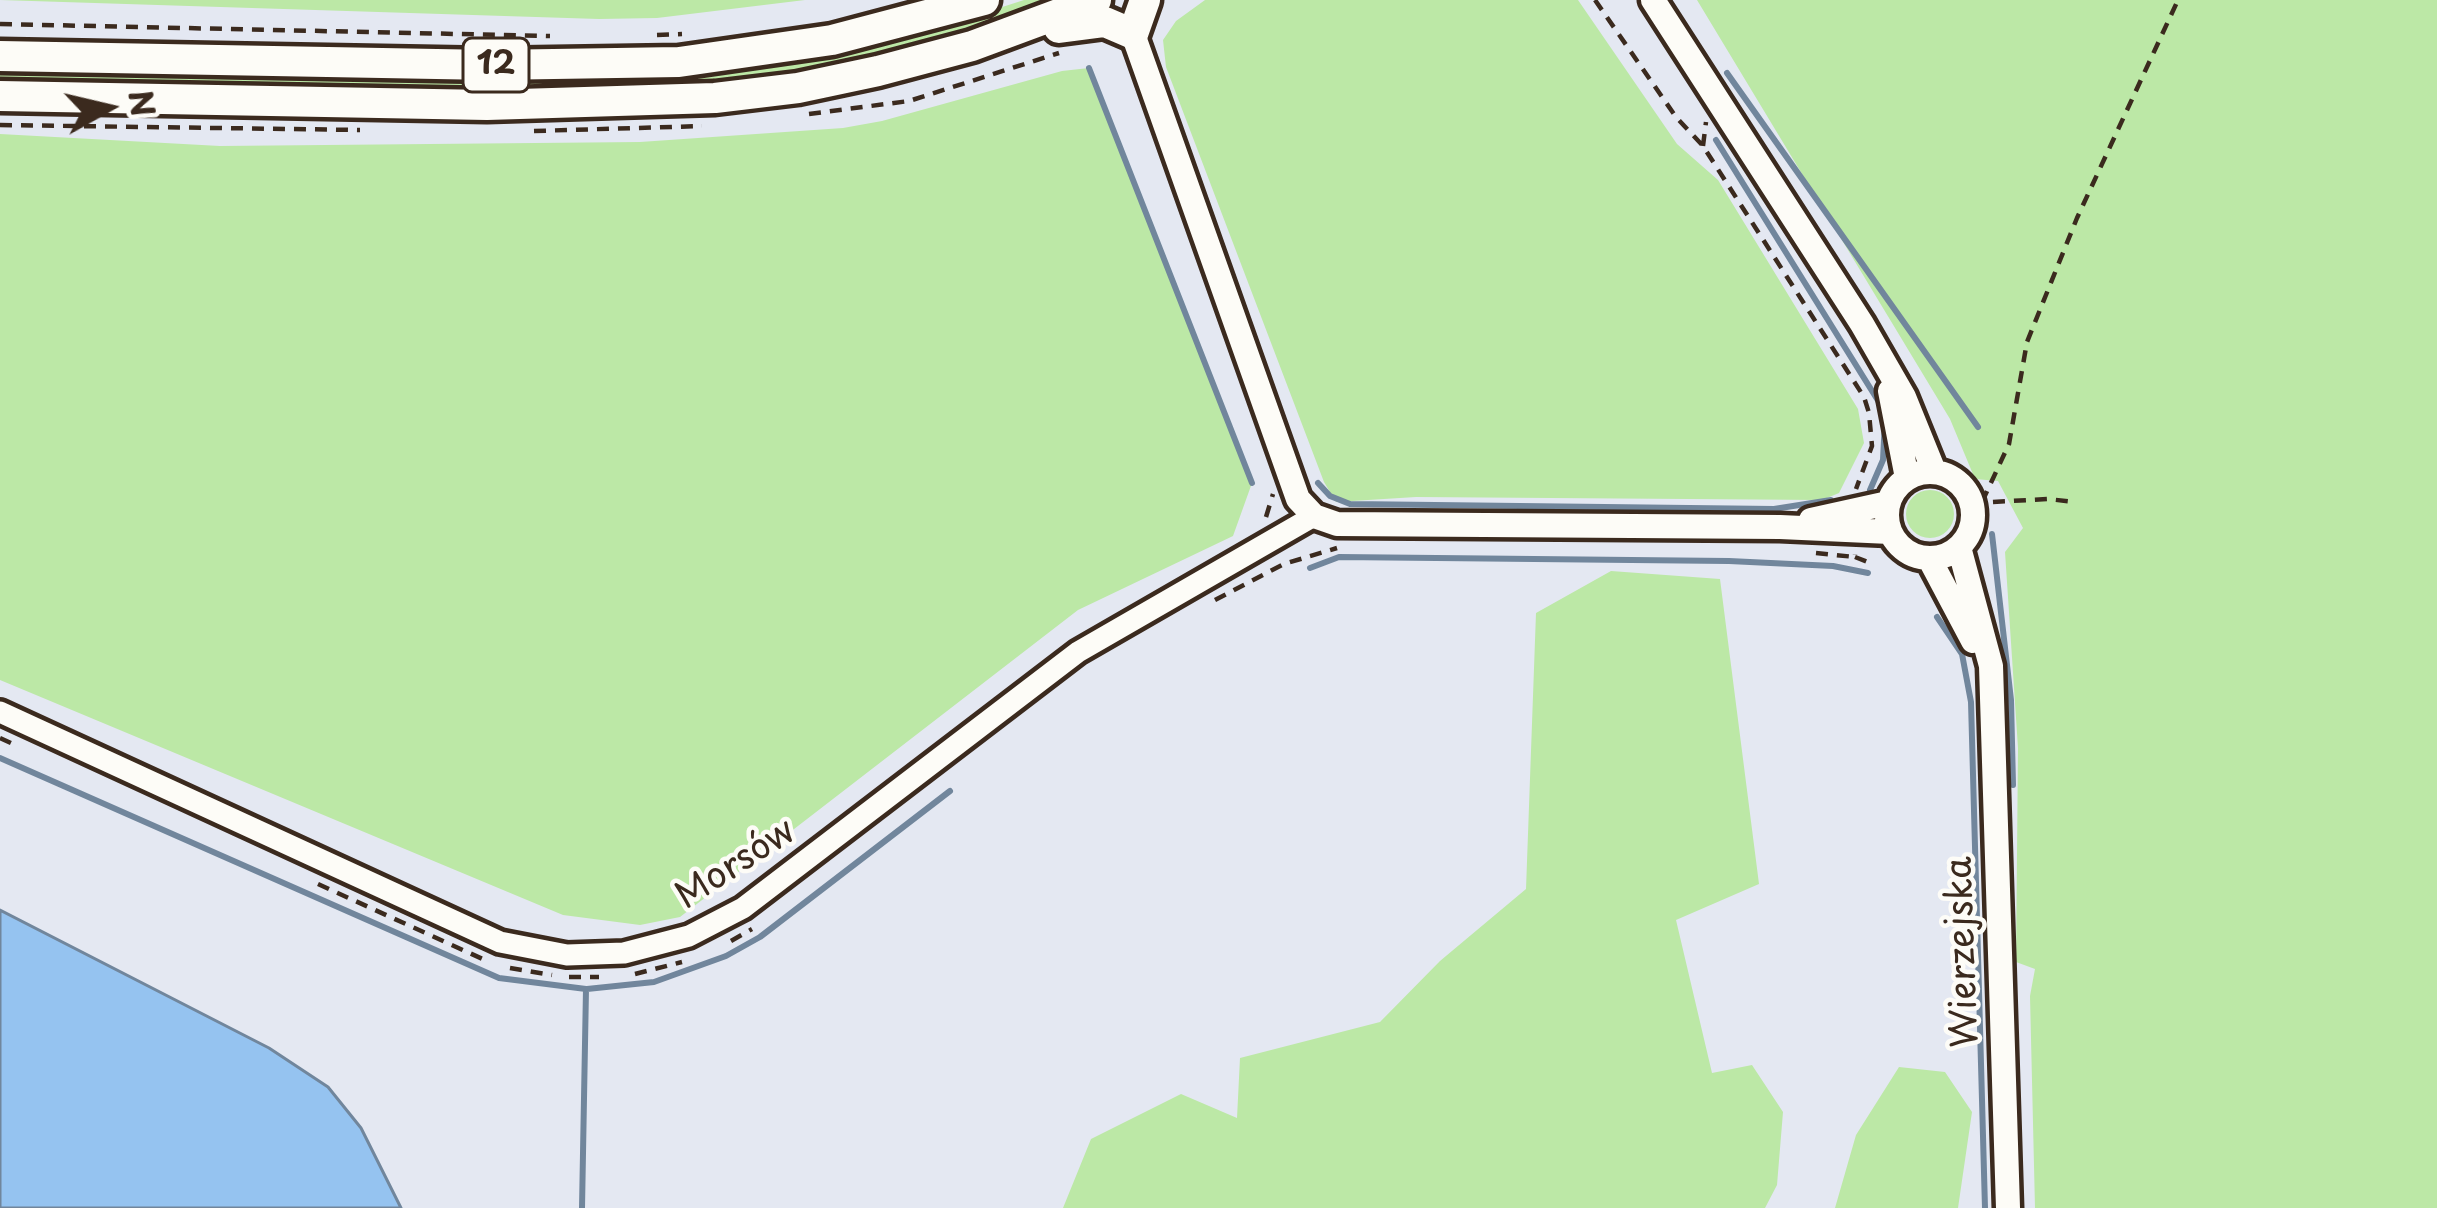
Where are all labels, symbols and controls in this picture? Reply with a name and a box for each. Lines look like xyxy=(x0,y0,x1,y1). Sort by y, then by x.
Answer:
road number: 12 xyxy=(463,38,529,92)
north arrow xyxy=(48,48,168,168)
text: N xyxy=(117,87,170,119)
street label: Morsów xyxy=(668,811,804,919)
street label: Wierzejska xyxy=(1939,856,1989,1048)

